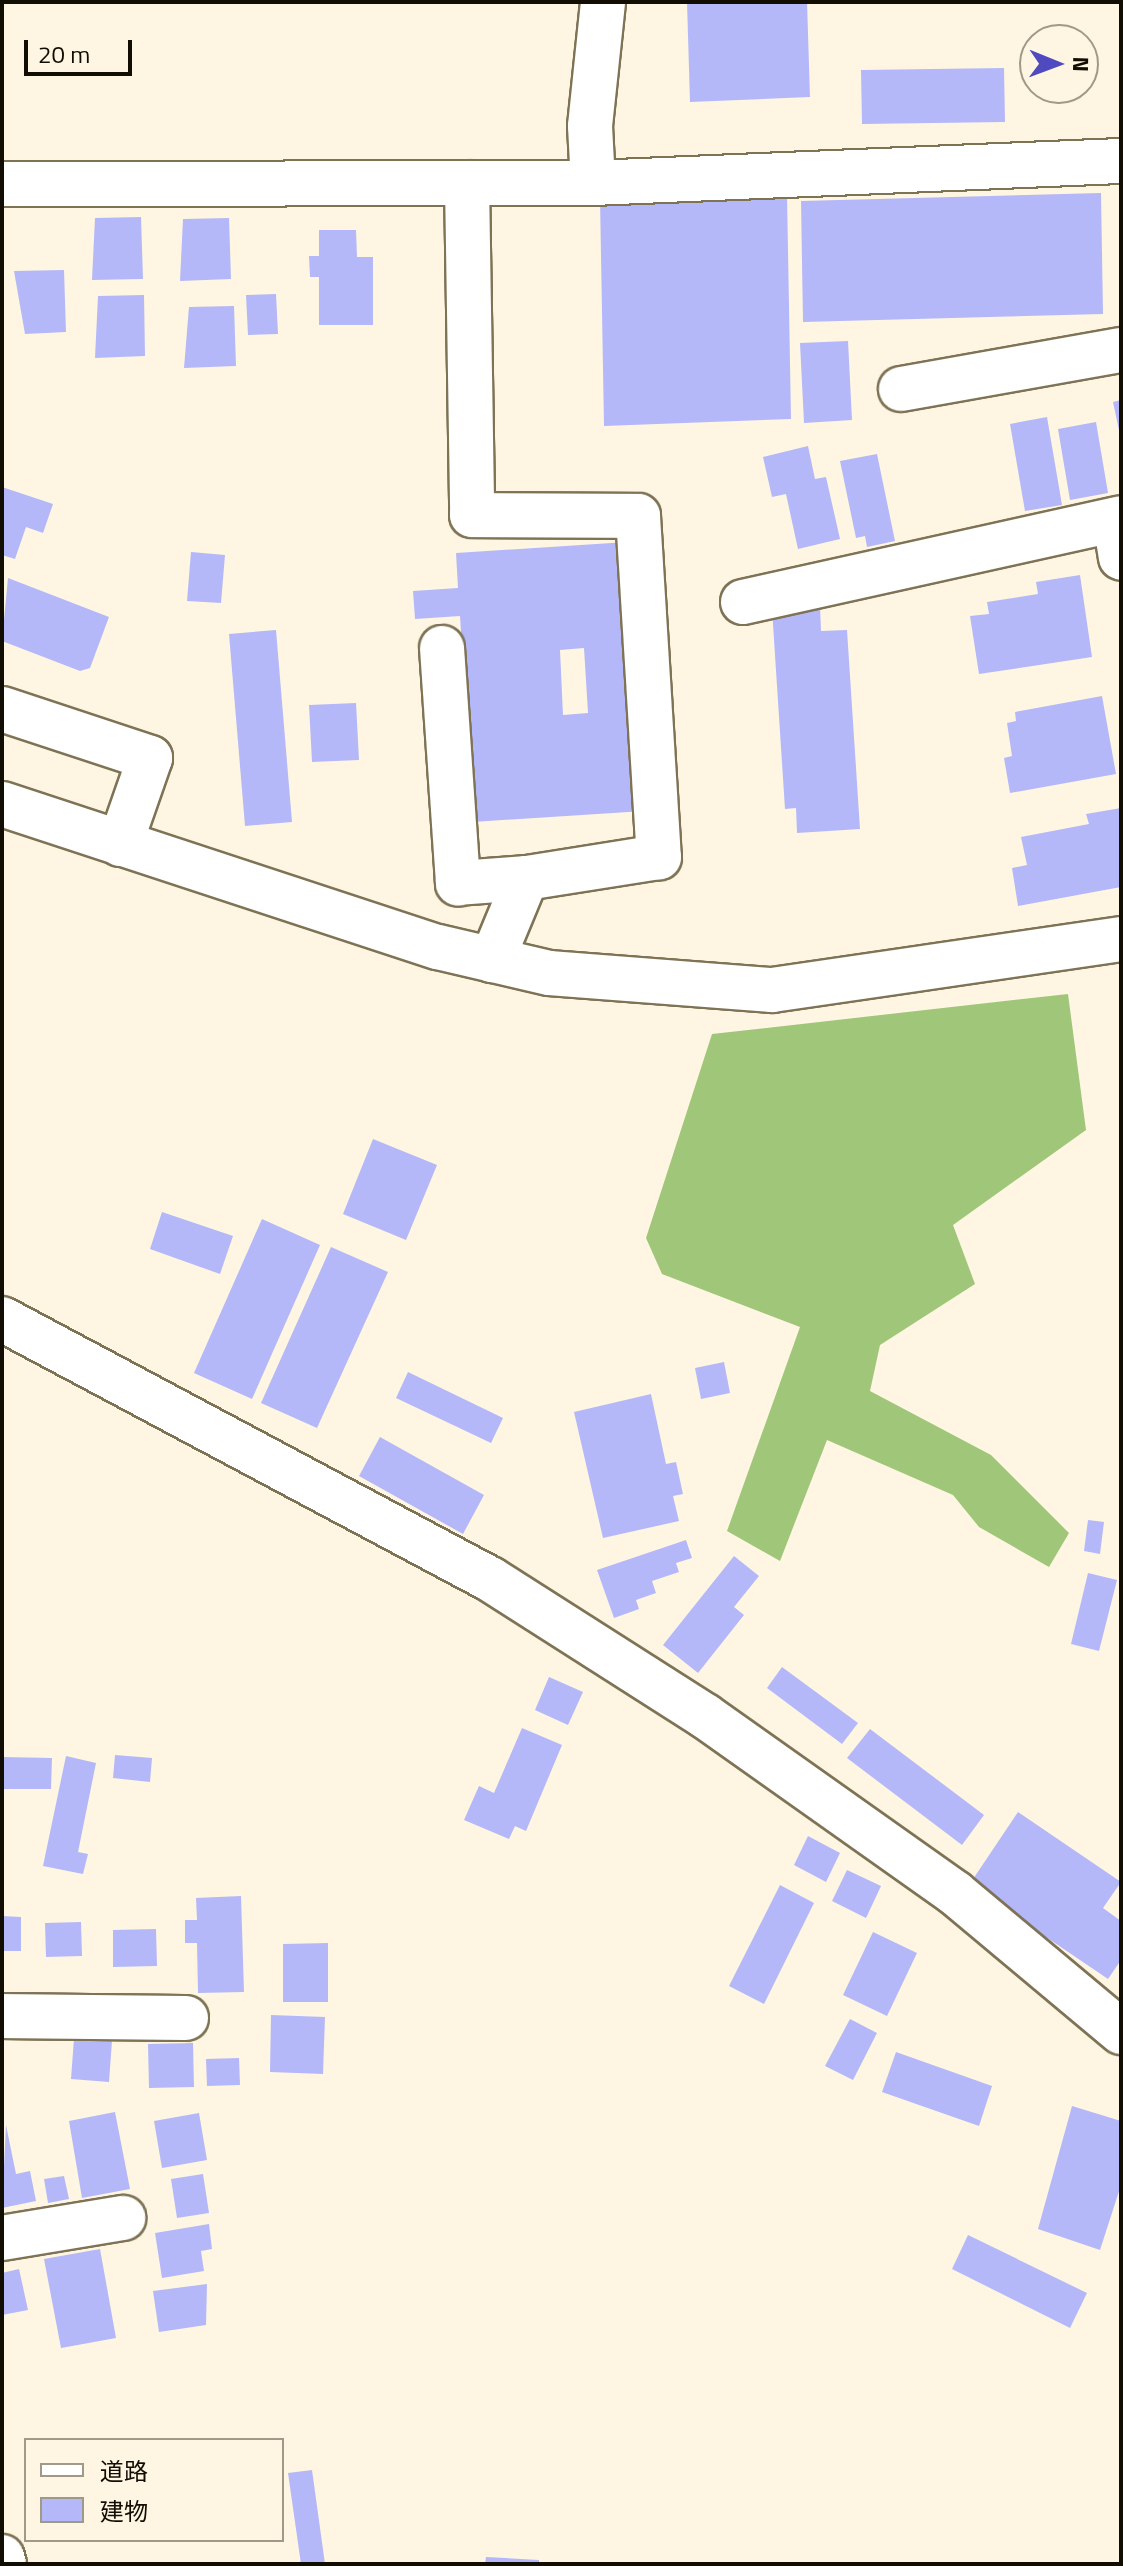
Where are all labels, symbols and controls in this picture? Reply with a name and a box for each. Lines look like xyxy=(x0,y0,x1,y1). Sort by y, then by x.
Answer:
scale bar xyxy=(28,24,136,74)
north arrow xyxy=(1019,24,1099,104)
text: 20 m xyxy=(38,36,90,72)
text: N xyxy=(1064,56,1098,72)
legend xyxy=(24,2438,284,2542)
text: 道路 xyxy=(100,2453,148,2489)
text: 建物 xyxy=(100,2493,148,2529)

